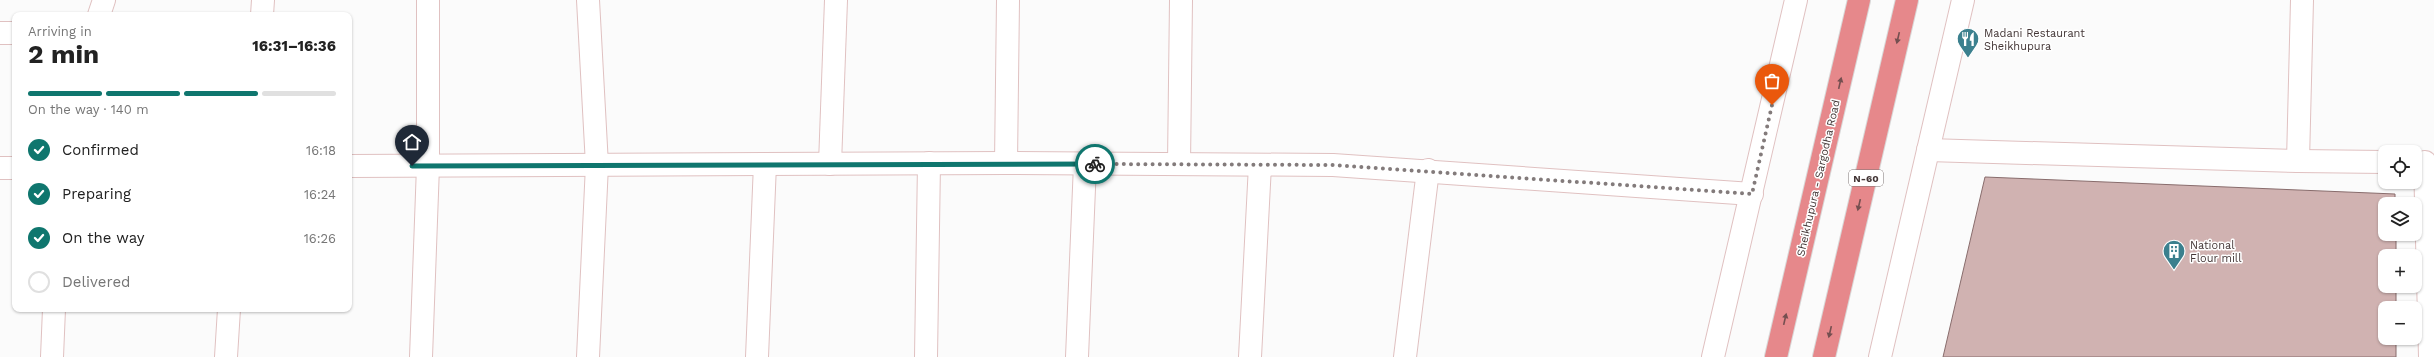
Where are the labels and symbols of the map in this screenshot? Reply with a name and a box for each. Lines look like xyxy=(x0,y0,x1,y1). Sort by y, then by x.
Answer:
restaurant icon: Madani Restaurant Sheikhupura xyxy=(1955,26,1981,59)
place label: Madani Restaurant Sheikhupura xyxy=(1984,27,2085,53)
one-way arrow xyxy=(1895,32,1901,44)
pin xyxy=(1755,64,1789,105)
one-way arrow xyxy=(1837,77,1843,89)
street label: Sheikhupura - Sargodha Road xyxy=(1794,99,1843,258)
pin xyxy=(395,125,429,166)
courier xyxy=(1075,144,1115,184)
road number: N-60 xyxy=(1849,170,1883,186)
one-way arrow xyxy=(1856,199,1862,212)
building icon: National Flour mill xyxy=(2161,238,2187,271)
place label: National Flour mill xyxy=(2190,239,2242,265)
one-way arrow xyxy=(1783,313,1789,325)
one-way arrow xyxy=(1826,326,1832,338)

